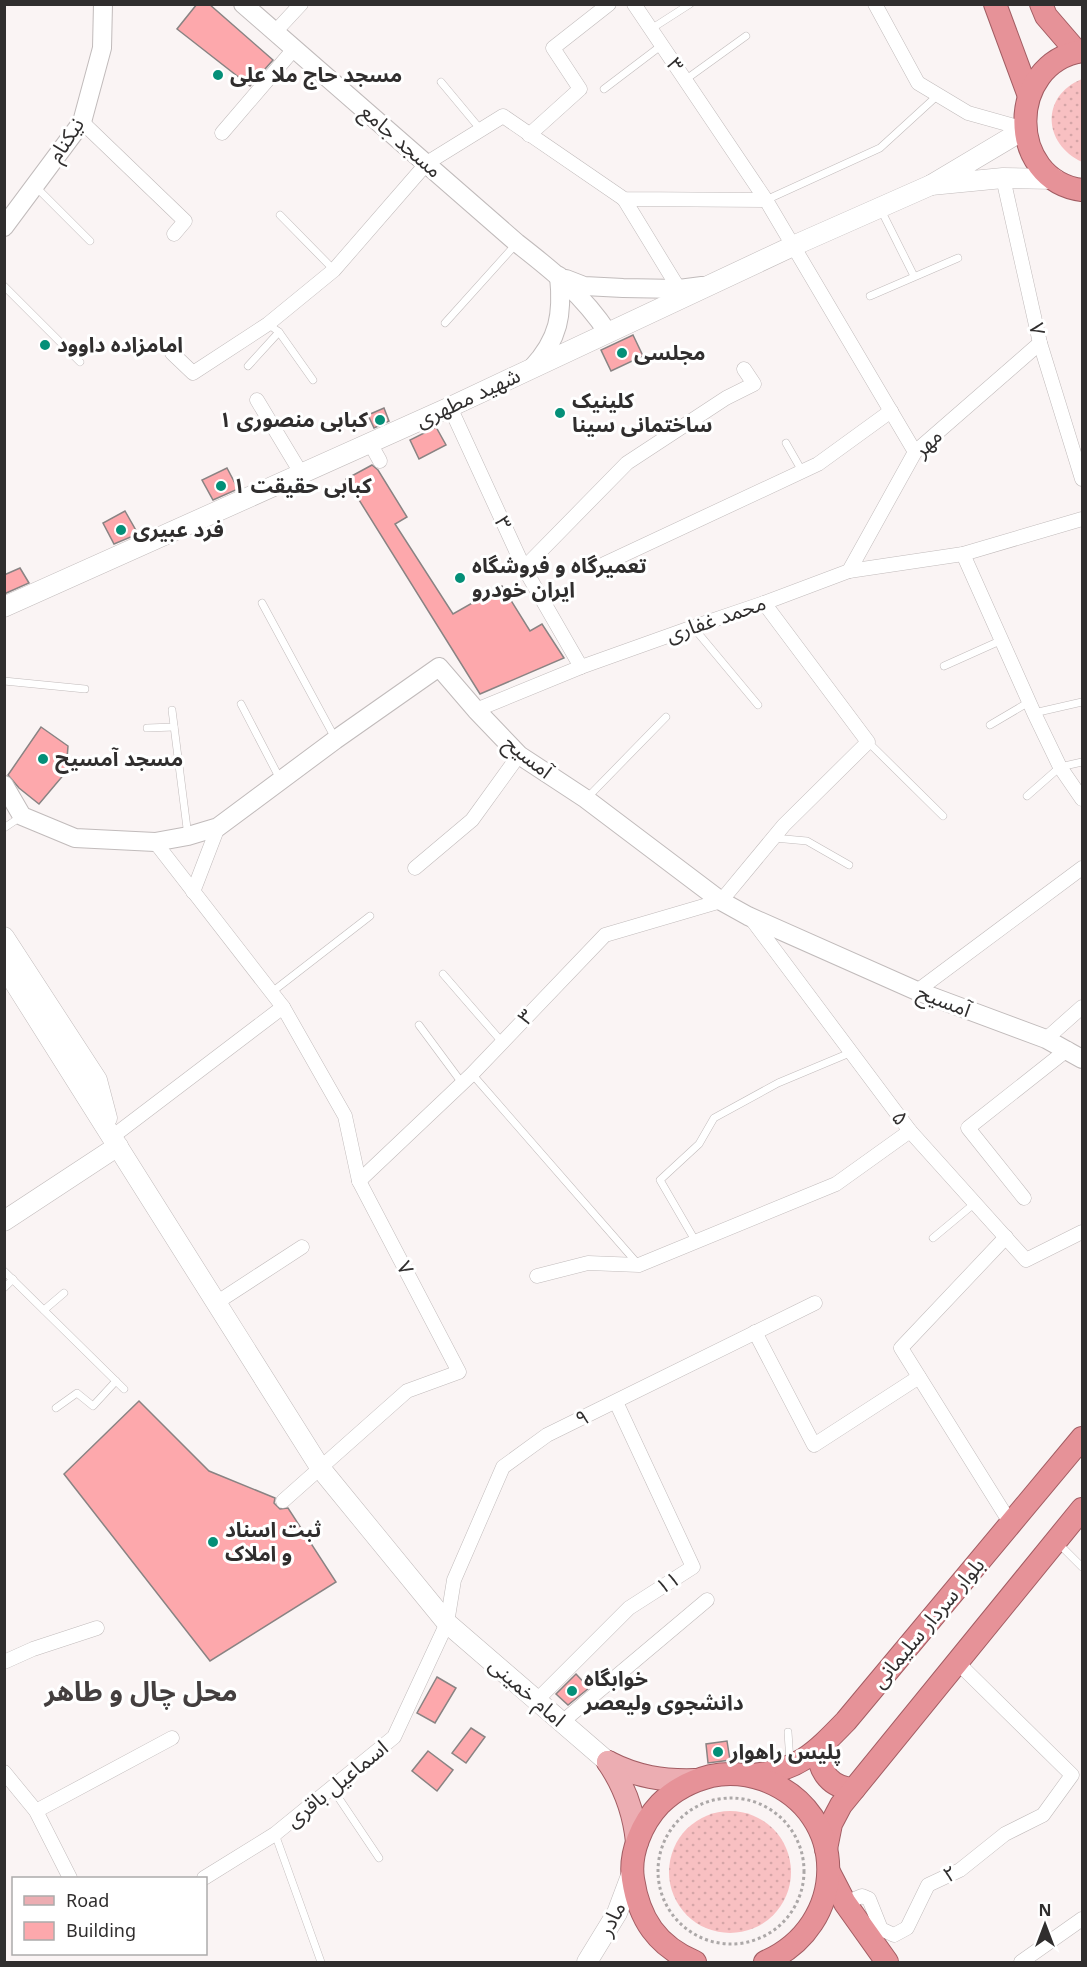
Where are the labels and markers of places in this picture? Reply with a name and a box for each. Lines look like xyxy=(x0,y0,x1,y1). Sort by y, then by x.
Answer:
place label: مسجد حاج ملا علی xyxy=(230,60,402,90)
marker: مسجد حاج ملا علی xyxy=(211,68,225,82)
place label: امامزاده داوود xyxy=(57,330,183,358)
marker: امامزاده داوود xyxy=(38,338,52,352)
place label: مجلسی xyxy=(634,338,705,366)
marker: مجلسی xyxy=(615,346,629,360)
place label: کلینیک ساختمانی سینا xyxy=(572,386,712,438)
place label: کبابی منصوری ۱ xyxy=(219,405,368,433)
marker: کلینیک ساختمانی سینا xyxy=(553,406,567,420)
marker: کبابی منصوری ۱ xyxy=(373,413,387,427)
place label: کبابی حقیقت ۱ xyxy=(233,471,372,499)
marker: کبابی حقیقت ۱ xyxy=(214,479,228,493)
place label: فرد عبیری xyxy=(133,515,224,543)
marker: فرد عبیری xyxy=(114,523,128,537)
place label: تعمیرگاه و فروشگاه ایران خودرو xyxy=(472,551,647,603)
marker: تعمیرگاه و فروشگاه ایران خودرو xyxy=(453,571,467,585)
place label: مسجد آمسیح xyxy=(55,744,183,774)
marker: مسجد آمسیح xyxy=(36,752,50,766)
place label: ثبت اسناد و املاک xyxy=(225,1515,322,1567)
marker: ثبت اسناد و املاک xyxy=(206,1535,220,1549)
place label: خوابگاه دانشجوی ولیعصر xyxy=(583,1664,744,1716)
marker: خوابگاه دانشجوی ولیعصر xyxy=(565,1684,579,1698)
place label: پلیس راهوار xyxy=(729,1737,842,1766)
marker: پلیس راهوار xyxy=(711,1745,725,1759)

